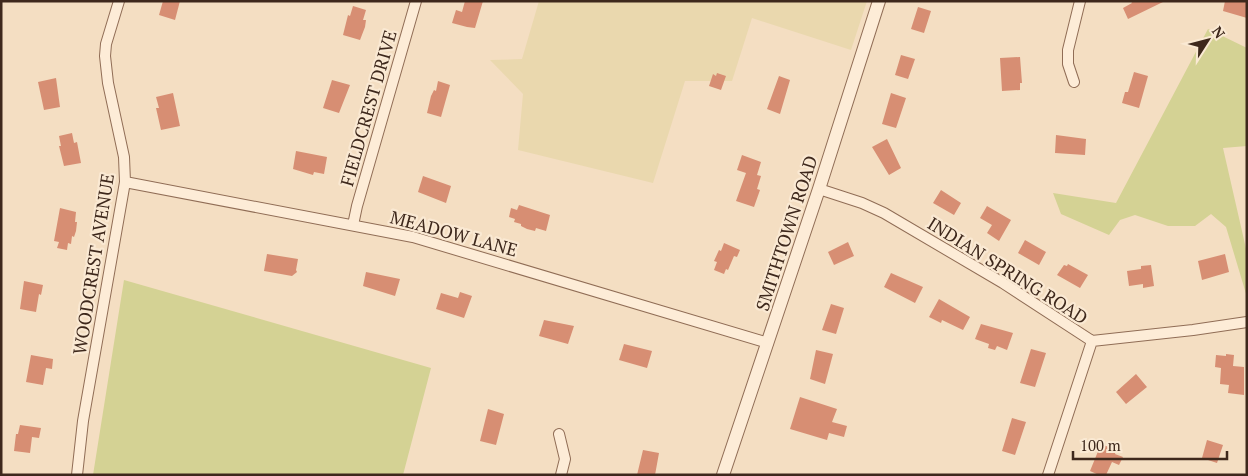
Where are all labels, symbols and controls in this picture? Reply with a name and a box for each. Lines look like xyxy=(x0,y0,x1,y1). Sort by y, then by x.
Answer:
north arrow xyxy=(1183,15,1233,65)
text: N xyxy=(1208,22,1230,42)
street label: FIELDCREST DRIVE xyxy=(334,27,402,189)
street label: SMITHTOWN ROAD xyxy=(750,152,822,314)
street label: WOODCREST AVENUE xyxy=(67,172,119,356)
street label: MEADOW LANE xyxy=(388,204,520,262)
street label: INDIAN SPRING ROAD xyxy=(923,211,1093,329)
scale bar xyxy=(1073,428,1227,460)
text: 100 m xyxy=(1080,435,1121,455)

